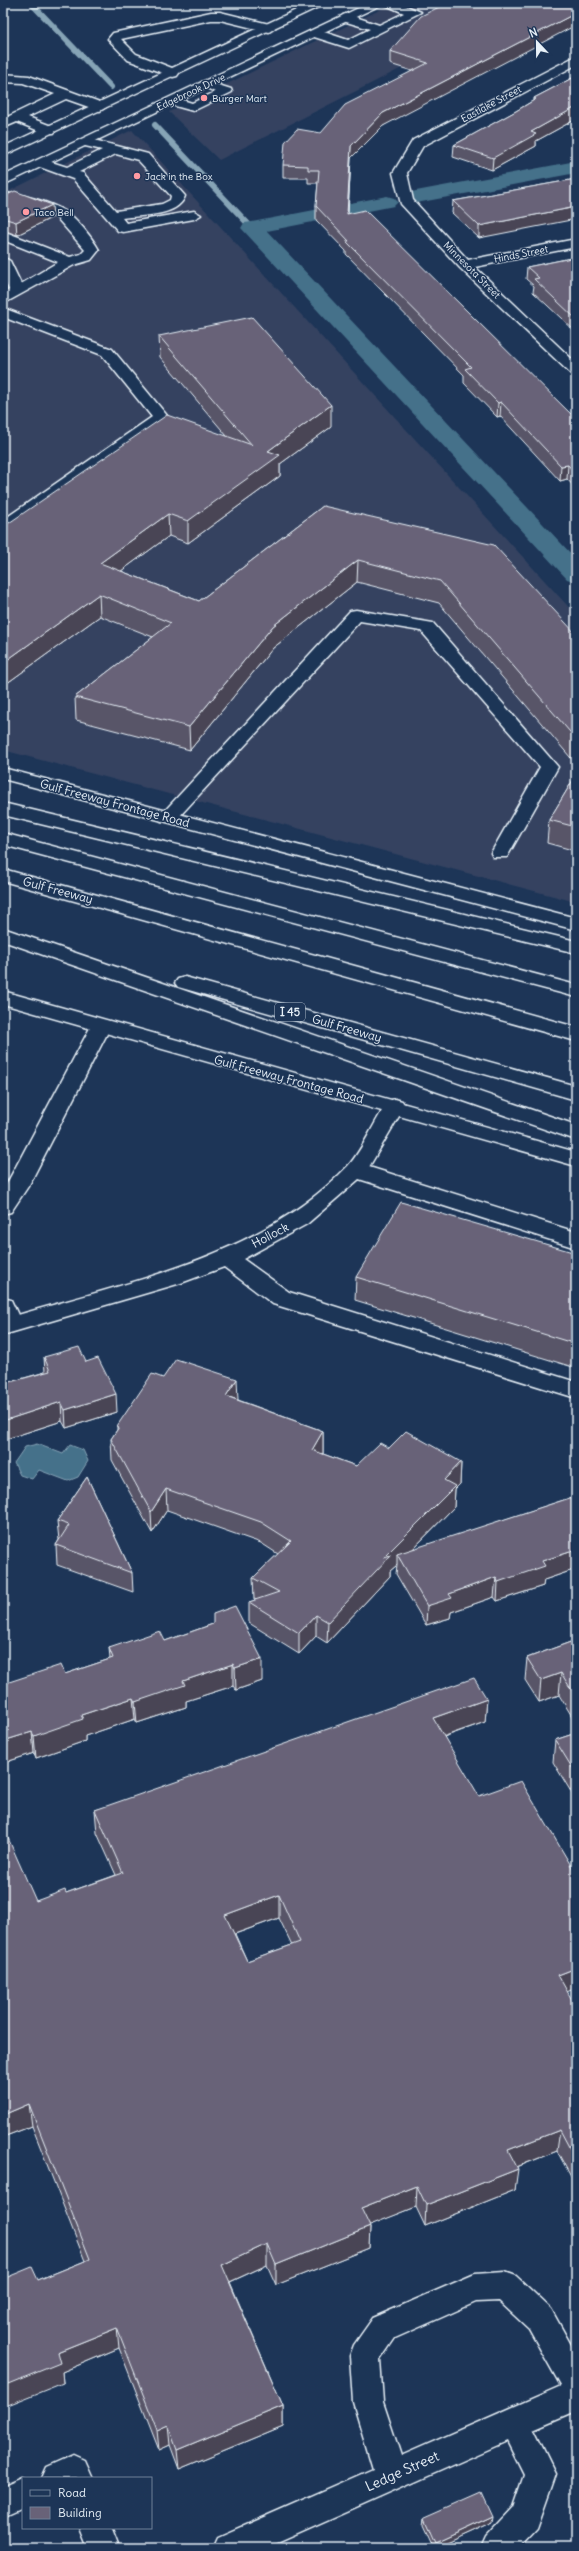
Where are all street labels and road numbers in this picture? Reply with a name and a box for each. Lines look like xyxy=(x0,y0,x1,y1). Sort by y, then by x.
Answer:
street label: Edgebrook Drive xyxy=(155,70,227,114)
street label: Eastlake Street xyxy=(458,82,524,125)
street label: Minnesota Street xyxy=(441,239,504,302)
street label: Hinds Street xyxy=(493,242,550,266)
street label: Gulf Freeway Frontage Road xyxy=(38,776,192,830)
street label: Gulf Freeway xyxy=(21,873,95,907)
road number: I 45 xyxy=(275,1003,305,1021)
street label: Gulf Freeway xyxy=(310,1011,384,1045)
street label: Gulf Freeway Frontage Road xyxy=(212,1052,366,1106)
street label: Hollock xyxy=(249,1219,291,1251)
street label: Ledge Street xyxy=(362,2447,442,2495)

